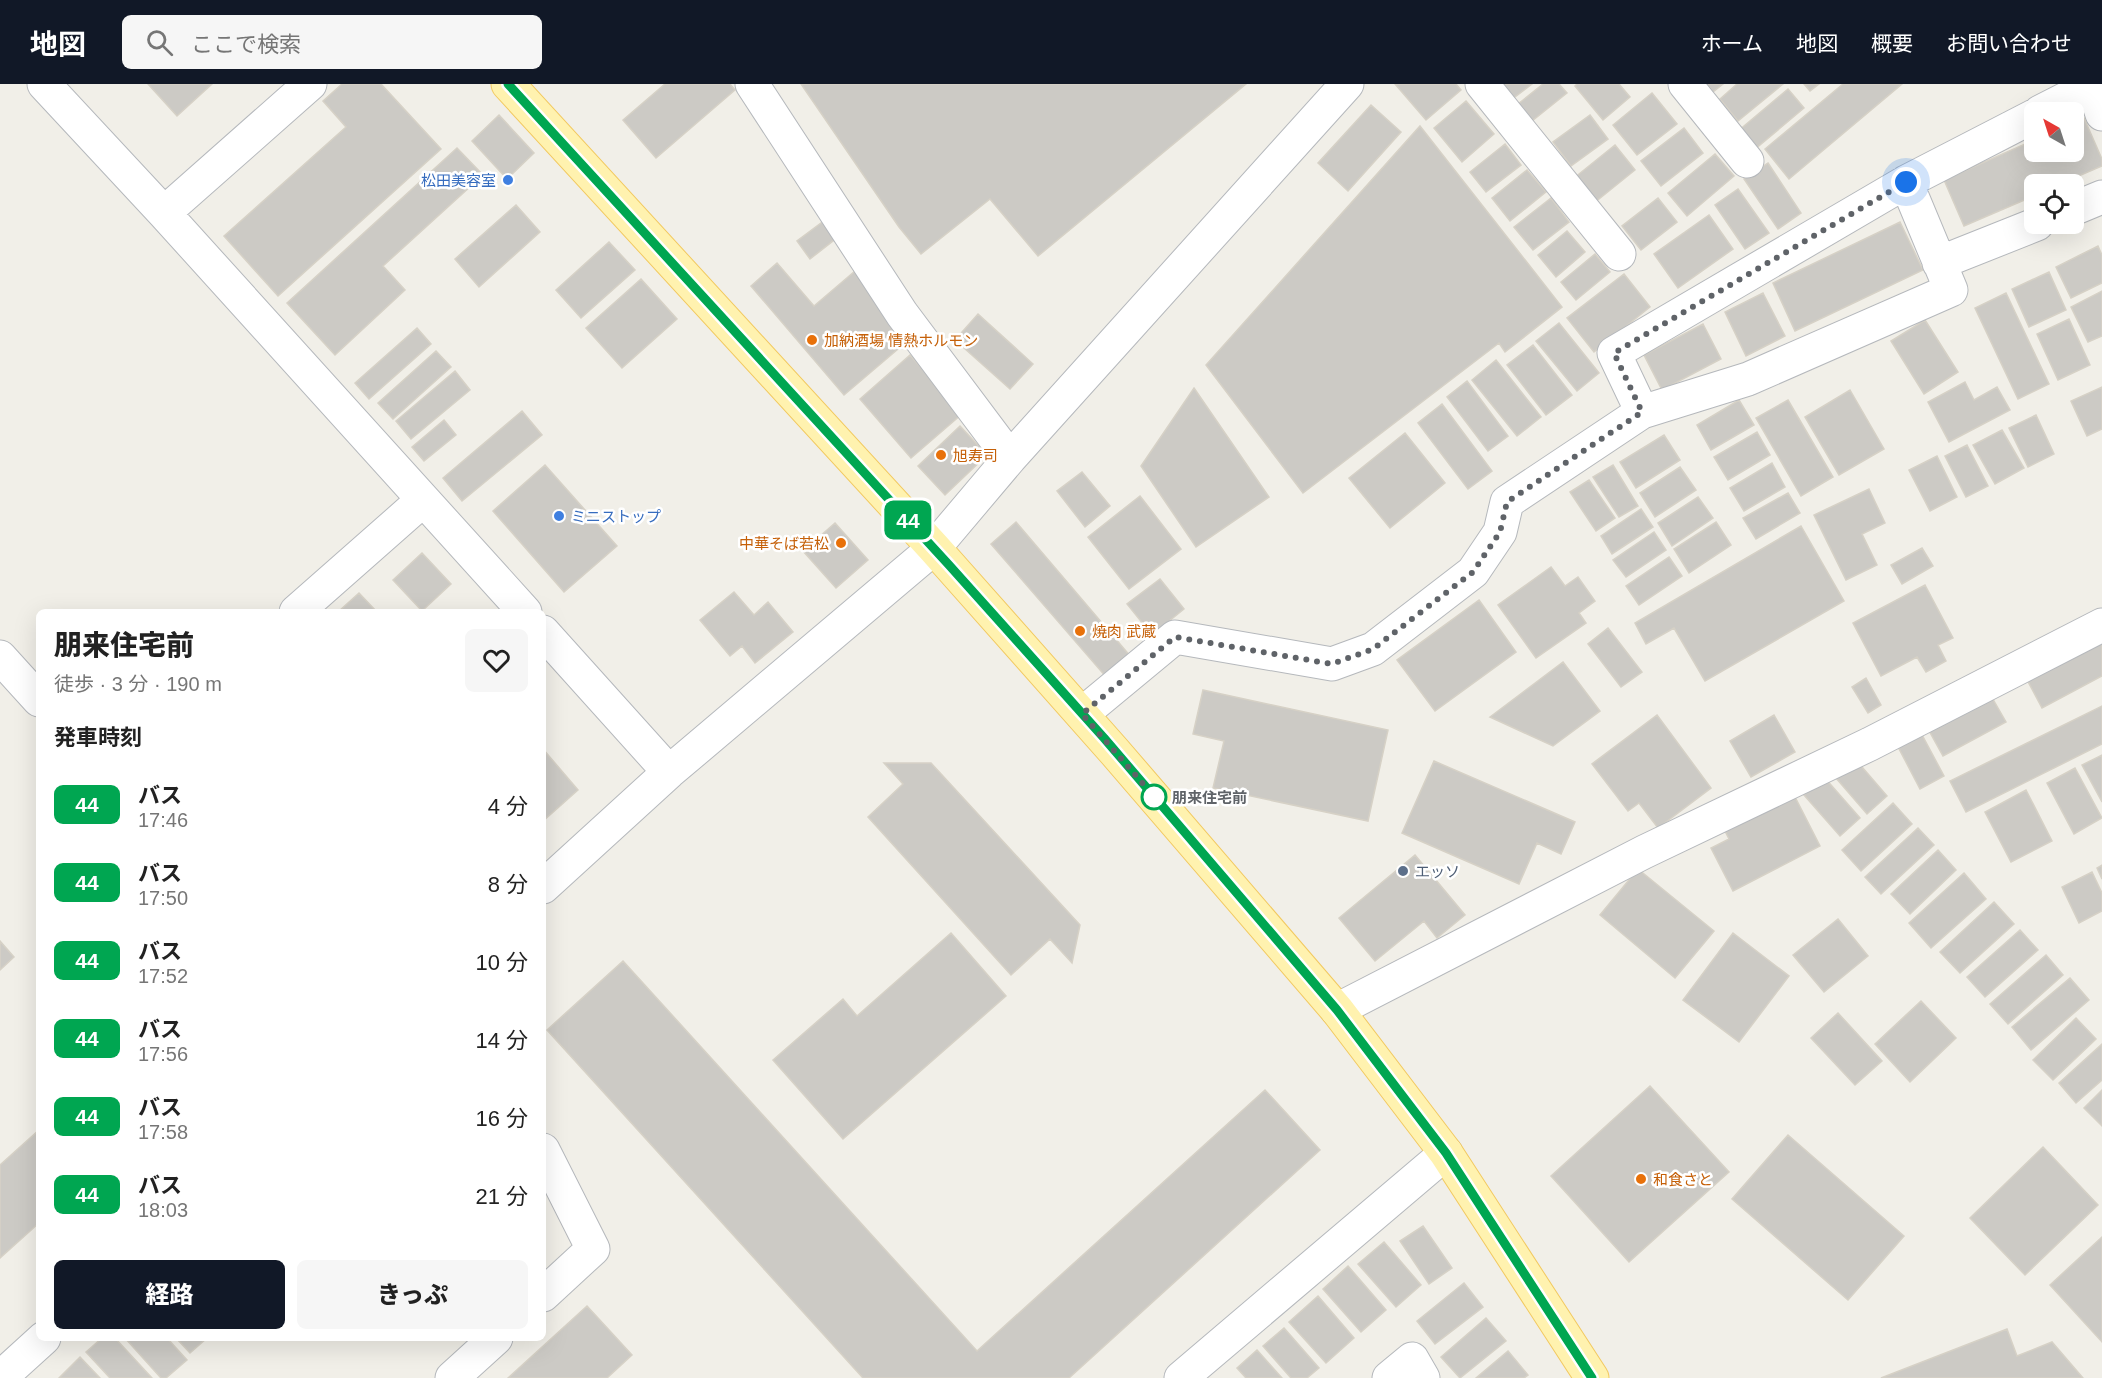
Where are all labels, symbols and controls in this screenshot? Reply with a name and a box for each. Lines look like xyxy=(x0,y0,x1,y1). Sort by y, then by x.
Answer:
search box xyxy=(122,15,542,69)
icon: search xyxy=(143,26,176,59)
text: 地図 xyxy=(30,29,86,60)
text: ここで検索 xyxy=(191,32,301,57)
text: ホーム xyxy=(1701,32,1763,55)
text: 地図 xyxy=(1796,32,1838,55)
text: 概要 xyxy=(1871,32,1913,55)
text: お問い合わせ xyxy=(1946,32,2072,55)
north arrow xyxy=(2024,102,2084,162)
map controls xyxy=(2024,102,2084,234)
your location xyxy=(1891,167,1921,197)
place label: 松田美容室 xyxy=(421,172,496,189)
marker: 松田美容室 xyxy=(501,173,515,187)
button: locate xyxy=(2024,174,2084,234)
place label: 加納酒場 情熱ホルモン xyxy=(824,332,978,349)
marker: 加納酒場 情熱ホルモン xyxy=(805,333,819,347)
place label: 旭寿司 xyxy=(953,447,998,464)
marker: 旭寿司 xyxy=(934,448,948,462)
line badge: 44 xyxy=(881,500,935,540)
place label: ミニストップ xyxy=(571,508,661,525)
marker: ミニストップ xyxy=(552,509,566,523)
text: 44 xyxy=(896,509,920,532)
place label: 中華そば若松 xyxy=(739,535,829,552)
marker: 中華そば若松 xyxy=(834,536,848,550)
place label: 焼肉 武蔵 xyxy=(1092,623,1156,640)
marker: 焼肉 武蔵 xyxy=(1073,624,1087,638)
button: heart xyxy=(465,629,528,692)
text: 朋来住宅前 xyxy=(54,630,194,661)
text: 徒歩 · 3 分 · 190 m xyxy=(54,673,222,695)
text: 発車時刻 xyxy=(54,725,142,750)
text: バス xyxy=(138,783,182,808)
marker: 朋来住宅前 xyxy=(1141,784,1167,810)
place label: 朋来住宅前 xyxy=(1172,789,1247,806)
text: 44 xyxy=(75,793,99,816)
text: 4 分 xyxy=(488,794,528,819)
text: 17:46 xyxy=(138,809,188,831)
text: バス xyxy=(138,861,182,886)
place label: エッソ xyxy=(1415,863,1460,880)
marker: エッソ xyxy=(1396,864,1410,878)
text: 44 xyxy=(75,871,99,894)
text: 8 分 xyxy=(488,872,528,897)
text: 17:50 xyxy=(138,887,188,909)
text: バス xyxy=(138,939,182,964)
text: 44 xyxy=(75,949,99,972)
text: 10 分 xyxy=(475,950,528,975)
text: 17:52 xyxy=(138,965,188,987)
text: バス xyxy=(138,1017,182,1042)
text: 44 xyxy=(75,1027,99,1050)
text: 14 分 xyxy=(475,1028,528,1053)
text: 17:56 xyxy=(138,1043,188,1065)
text: バス xyxy=(138,1095,182,1120)
text: 44 xyxy=(75,1105,99,1128)
text: 16 分 xyxy=(475,1106,528,1131)
text: 17:58 xyxy=(138,1121,188,1143)
place label: 和食さと xyxy=(1653,1171,1713,1188)
marker: 和食さと xyxy=(1634,1172,1648,1186)
text: バス xyxy=(138,1173,182,1198)
text: 44 xyxy=(75,1183,99,1206)
text: 21 分 xyxy=(475,1184,528,1209)
text: 18:03 xyxy=(138,1199,188,1221)
button: 経路 xyxy=(54,1260,285,1329)
button: きっぷ xyxy=(297,1260,528,1329)

